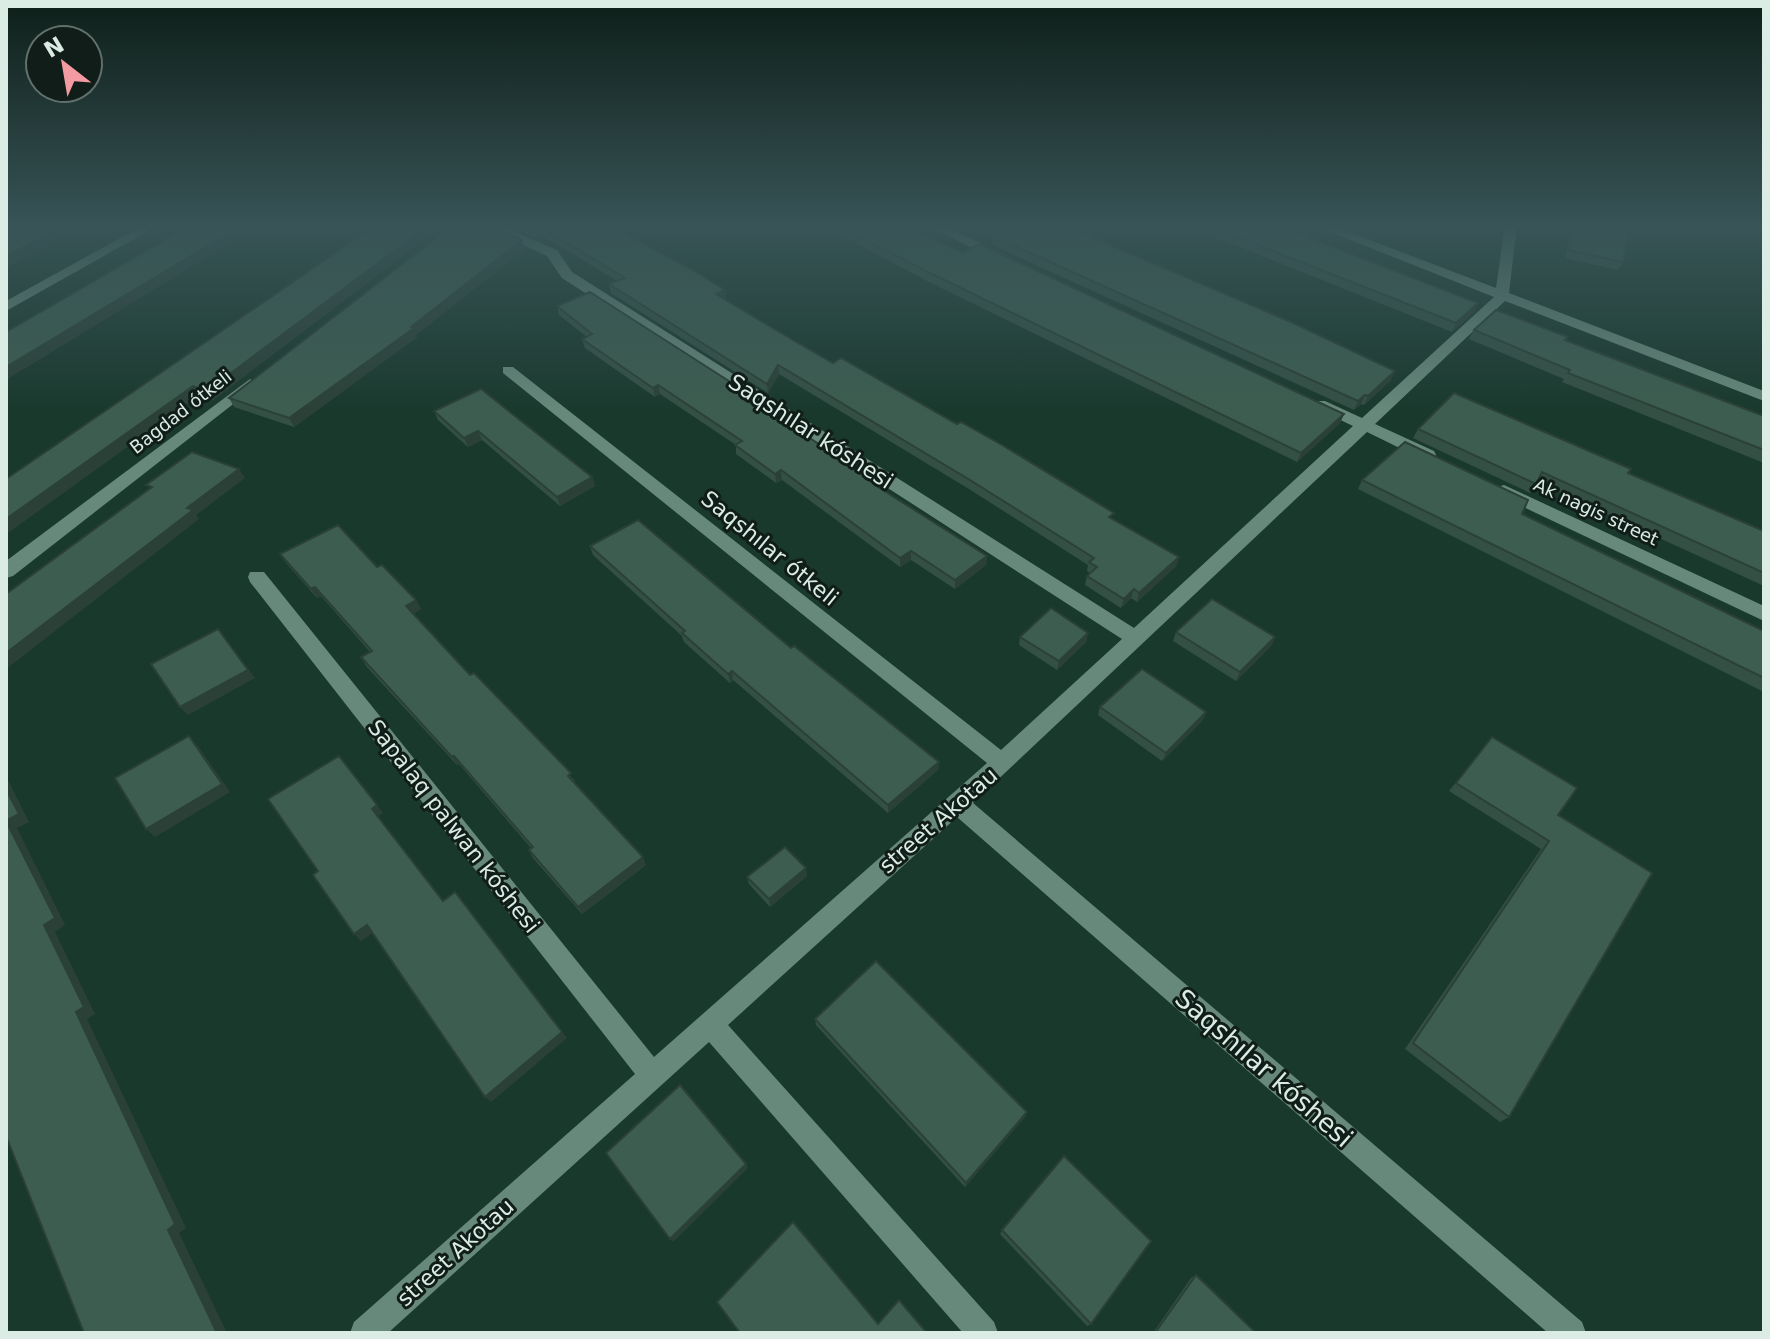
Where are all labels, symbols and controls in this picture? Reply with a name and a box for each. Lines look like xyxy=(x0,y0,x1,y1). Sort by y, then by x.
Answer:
north arrow xyxy=(24,24,104,104)
text: N xyxy=(40,32,68,63)
street label: Bagdad ótkeli xyxy=(126,365,236,458)
street label: Saqshılar kóshesi xyxy=(724,369,897,494)
street label: Ak nagis street xyxy=(1531,473,1662,550)
street label: Saqshılar ótkeli xyxy=(696,486,843,611)
street label: Sapalaq palwan kóshesi xyxy=(363,715,545,938)
street label: street Akotau xyxy=(874,762,1002,878)
street label: Saqshılar kóshesi xyxy=(1169,983,1359,1153)
street label: street Akotau xyxy=(392,1194,519,1311)

